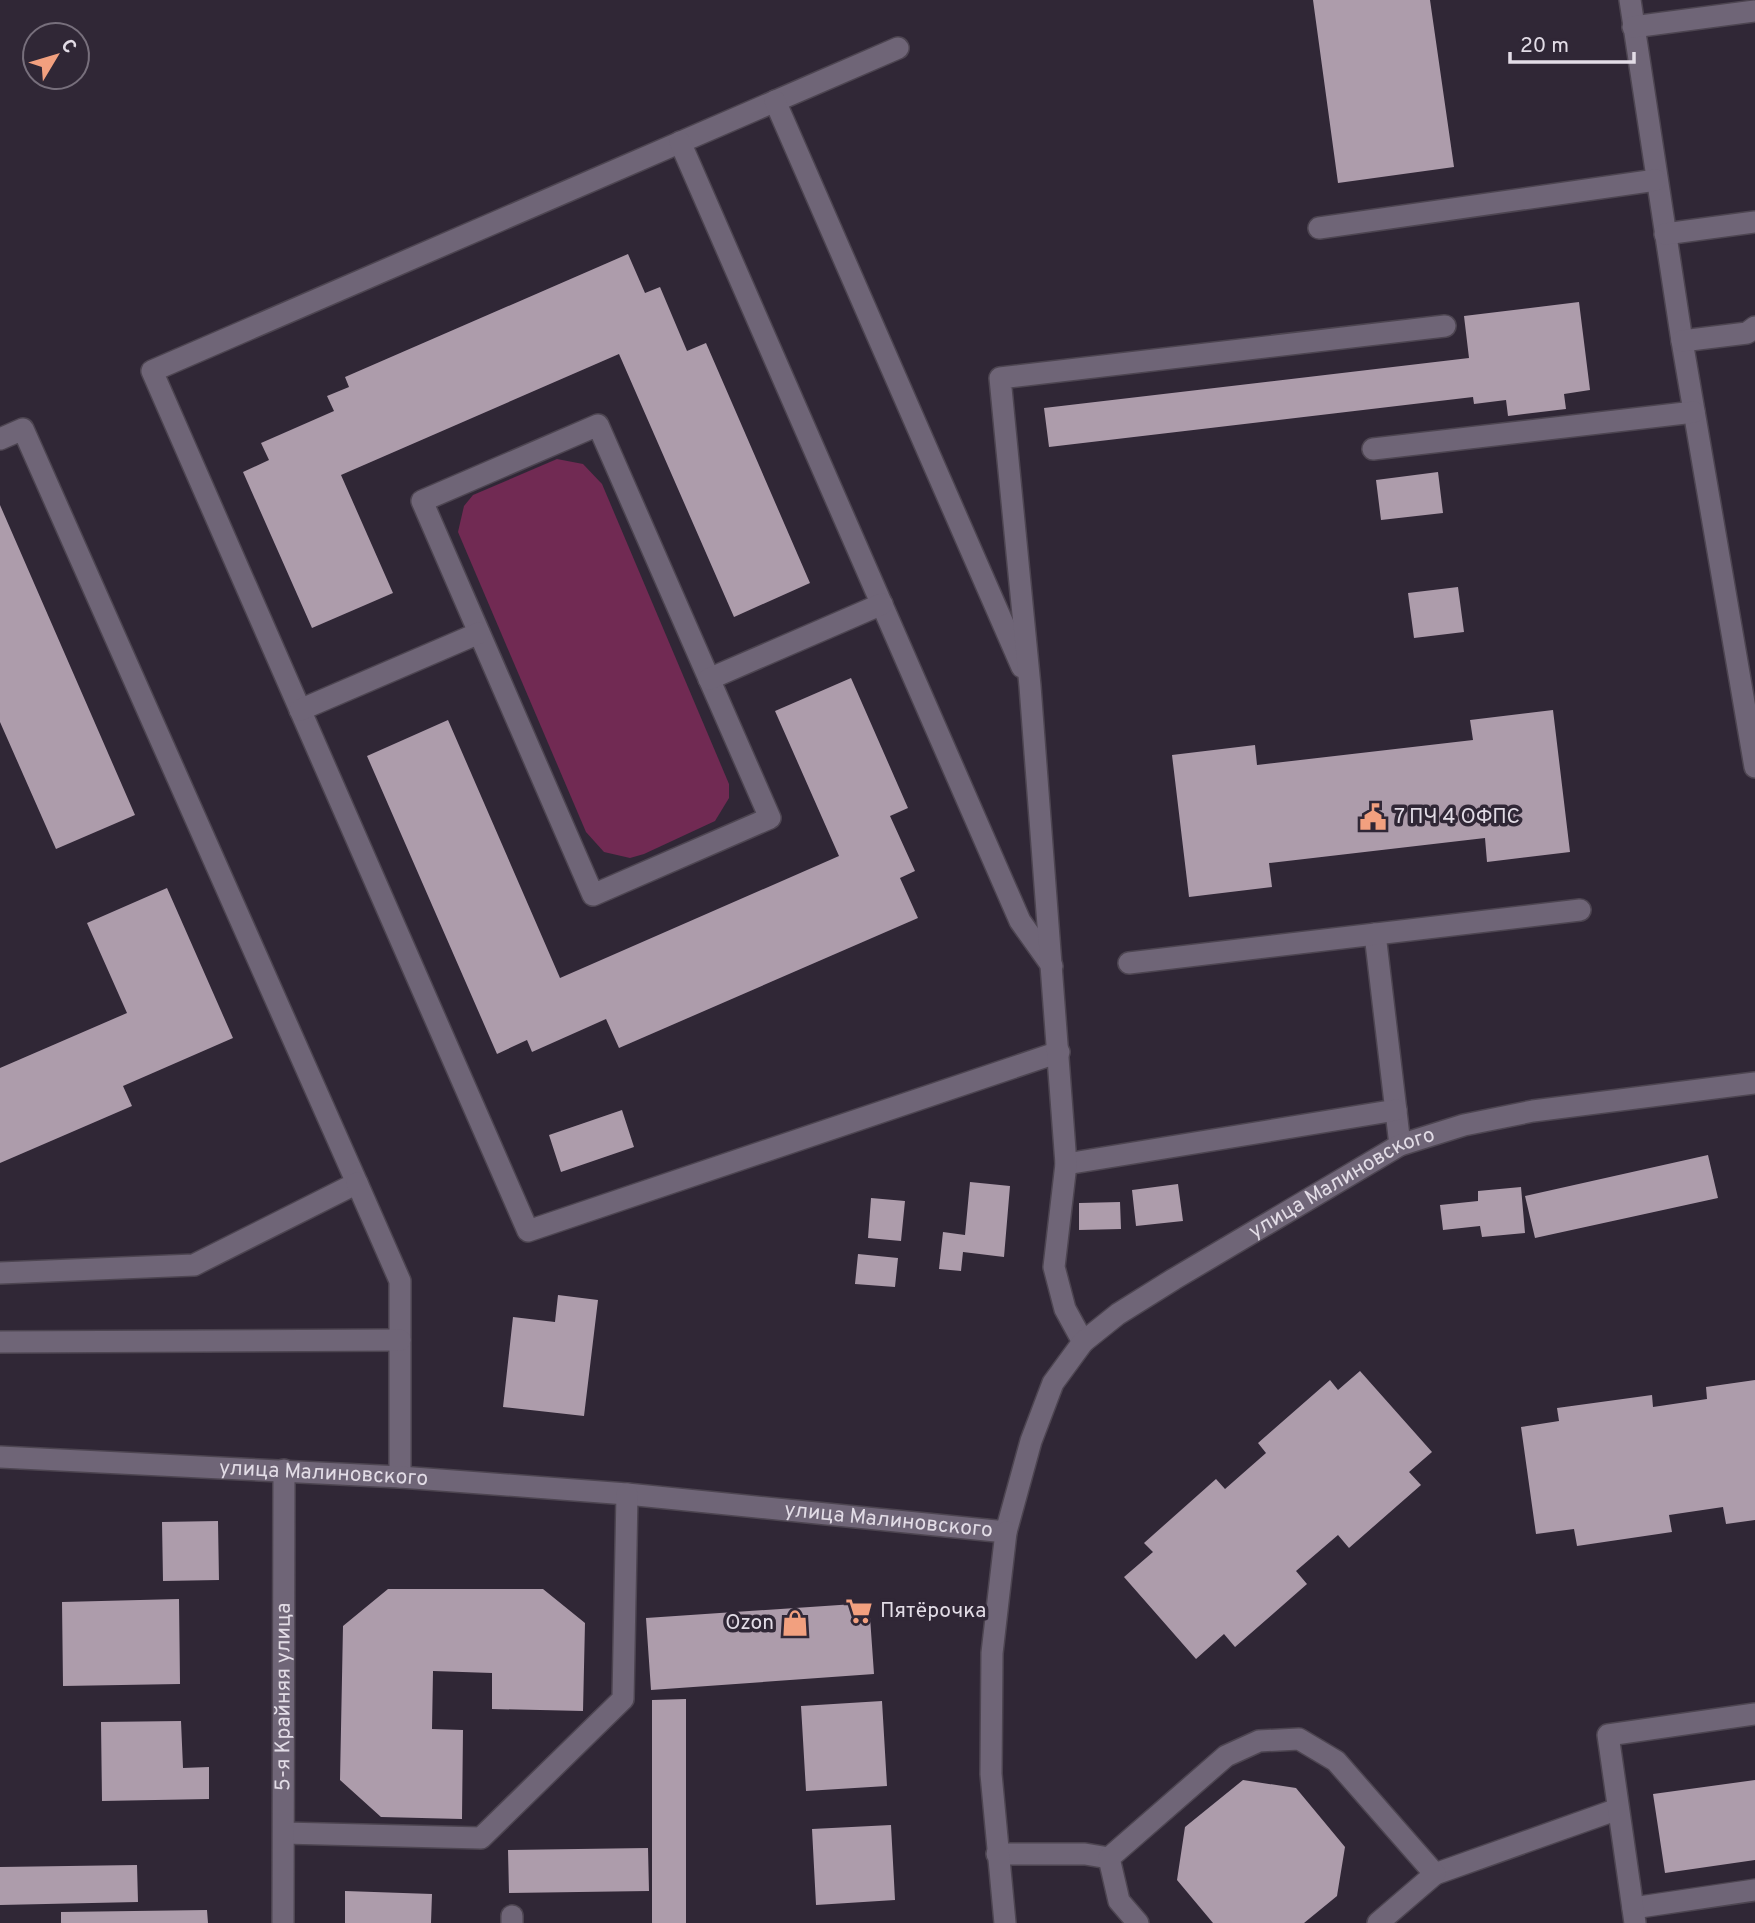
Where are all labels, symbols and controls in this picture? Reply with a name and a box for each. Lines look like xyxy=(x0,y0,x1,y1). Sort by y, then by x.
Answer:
north arrow xyxy=(21,21,91,91)
scale bar xyxy=(1510,21,1634,65)
text: 20 m xyxy=(1520,33,1569,60)
text: С xyxy=(55,35,81,59)
public building icon: 7 ПЧ 4 ОФПС xyxy=(1358,802,1388,832)
place label: 7 ПЧ 4 ОФПС xyxy=(1394,804,1520,831)
street label: улица Малиновского xyxy=(1244,1121,1438,1245)
street label: улица Малиновского xyxy=(218,1454,429,1493)
street label: улица Малиновского xyxy=(783,1496,994,1544)
supermarket icon: Пятёрочка xyxy=(844,1596,874,1626)
place label: Пятёрочка xyxy=(880,1598,986,1625)
street label: 5-я Крайняя улица xyxy=(270,1603,297,1791)
shop icon: Ozon xyxy=(780,1608,810,1638)
place label: Ozon xyxy=(725,1610,774,1637)

